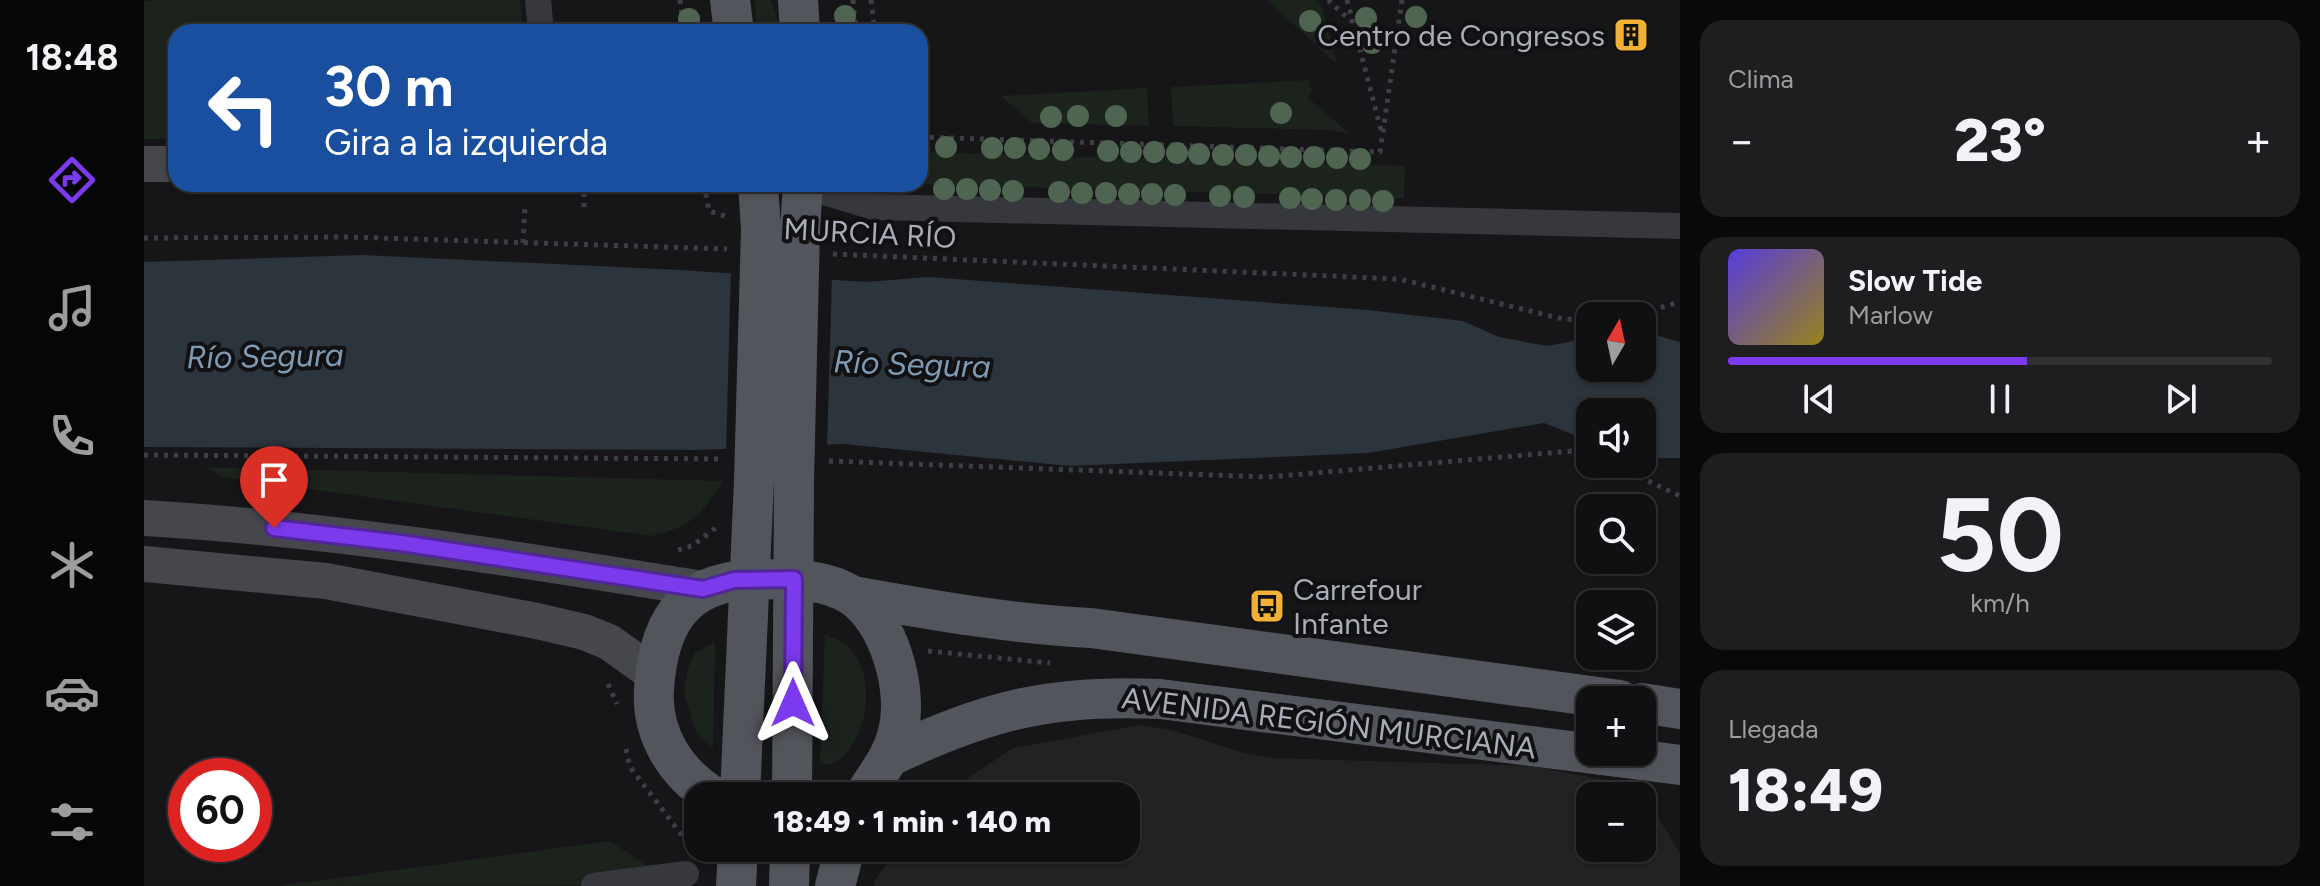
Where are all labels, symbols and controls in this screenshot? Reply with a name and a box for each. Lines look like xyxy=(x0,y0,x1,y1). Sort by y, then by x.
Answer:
building icon: Centro de Congresos xyxy=(1612,16,1650,54)
place label: Centro de Congresos xyxy=(1317,17,1605,54)
text: 18:48 xyxy=(26,36,118,79)
text: 30 m xyxy=(324,53,454,120)
icon: left xyxy=(192,56,296,160)
text: Clima xyxy=(1728,63,1794,95)
text: 23° xyxy=(1954,104,2046,176)
text: − xyxy=(1728,114,1755,167)
text: + xyxy=(2245,114,2272,167)
text: Gira a la izquierda xyxy=(324,121,608,164)
icon: directions xyxy=(44,152,100,208)
street label: MURCIA RÍO xyxy=(783,210,957,256)
text: Slow Tide xyxy=(1848,262,1982,299)
icon: music xyxy=(44,280,100,336)
text: Marlow xyxy=(1848,299,1933,331)
north arrow xyxy=(1576,302,1656,382)
map controls xyxy=(1576,302,1656,862)
water label: Río Segura xyxy=(186,336,344,376)
water label: Río Segura xyxy=(833,342,991,386)
icon: previous xyxy=(1797,377,1841,421)
icon: pause xyxy=(1978,377,2022,421)
icon: next xyxy=(2159,377,2203,421)
button: sound xyxy=(1576,398,1656,478)
icon: phone xyxy=(44,408,100,464)
pin xyxy=(240,446,308,528)
icon: arrive xyxy=(252,458,296,502)
text: 50 xyxy=(1936,472,2064,597)
button: search xyxy=(1576,494,1656,574)
icon: climate xyxy=(44,537,100,593)
place label: Carrefour Infante xyxy=(1293,571,1422,642)
bus stop icon: Carrefour Infante xyxy=(1248,587,1286,625)
text: km/h xyxy=(1970,587,2030,619)
button: layers xyxy=(1576,590,1656,670)
position arrow xyxy=(751,661,835,745)
icon: car xyxy=(44,665,100,721)
street label: AVENIDA REGIÓN MURCIANA xyxy=(1120,679,1539,767)
button: + xyxy=(1576,686,1656,766)
text: Llegada xyxy=(1728,713,1818,745)
text: 18:49 xyxy=(1728,754,1883,826)
speed limit sign: 60 xyxy=(168,758,272,862)
button: − xyxy=(1576,782,1656,862)
icon: filters xyxy=(44,794,100,850)
text: 18:49 · 1 min · 140 m xyxy=(773,803,1051,840)

